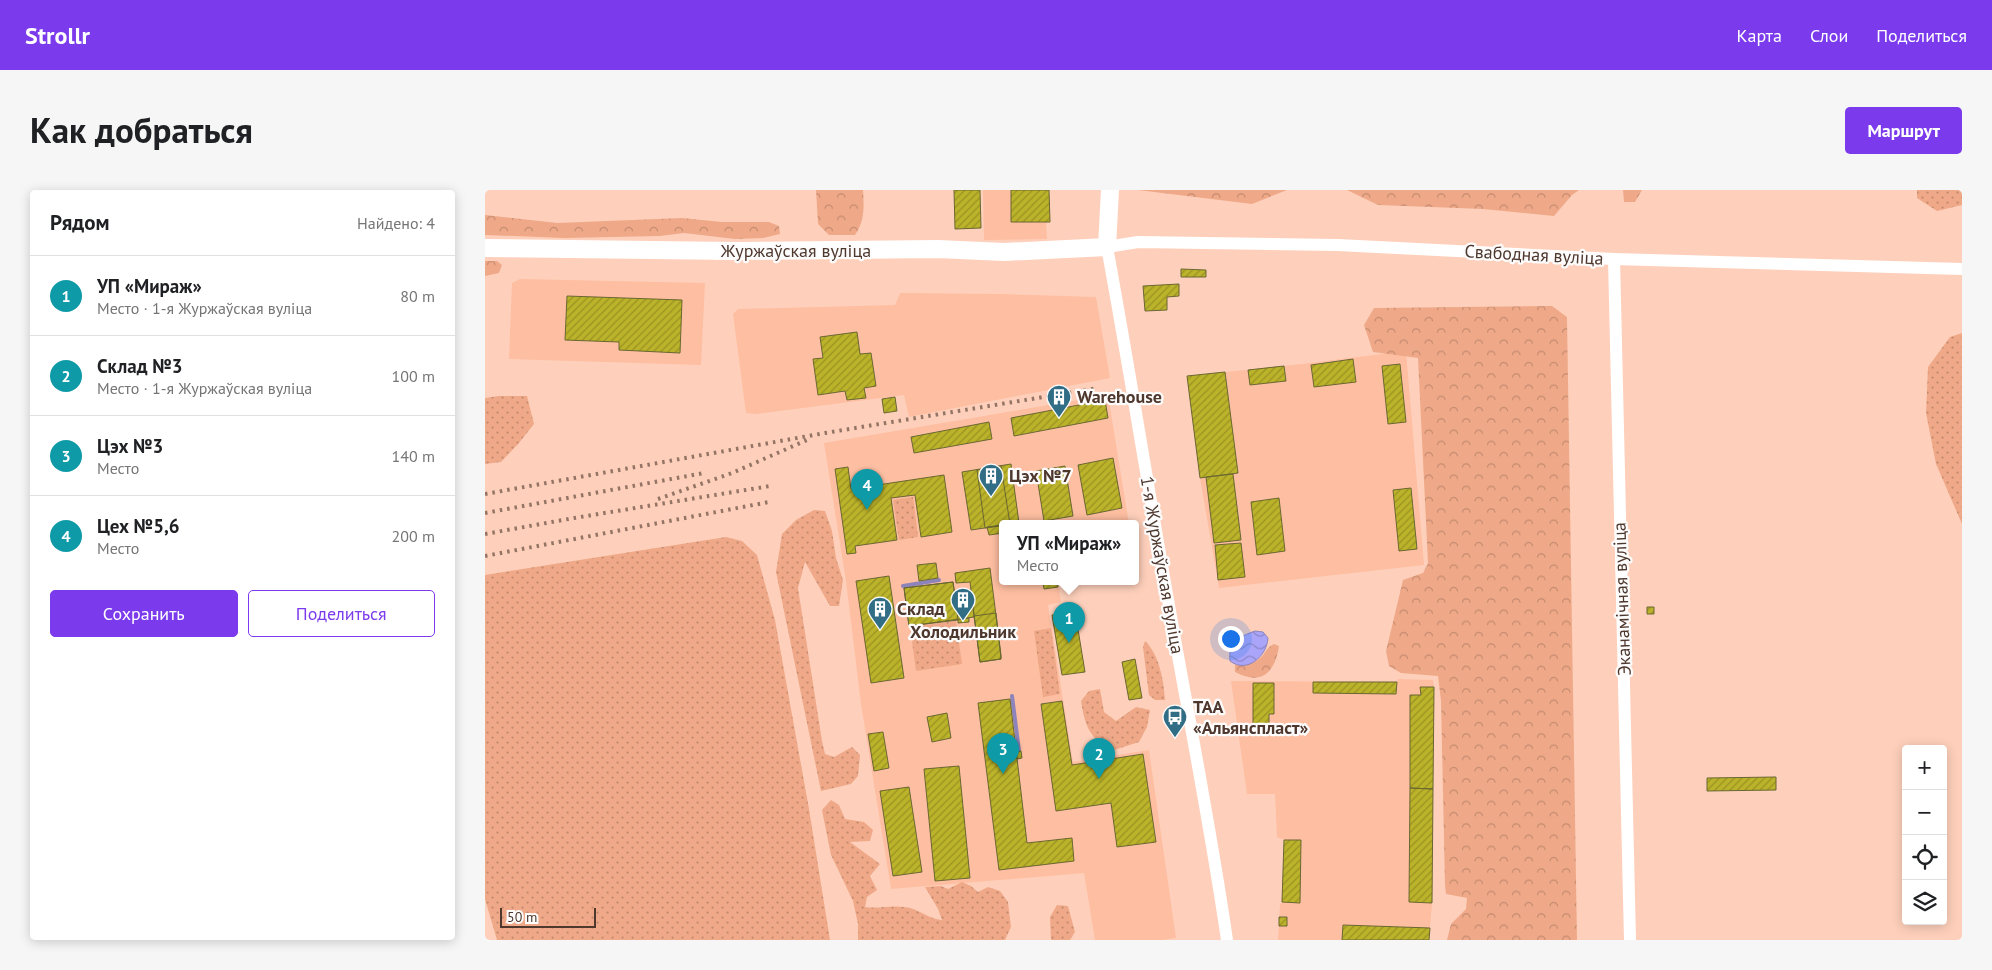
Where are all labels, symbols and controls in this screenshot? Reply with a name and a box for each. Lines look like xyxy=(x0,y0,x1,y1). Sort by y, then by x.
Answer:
text: Strollr xyxy=(25,20,90,51)
text: Карта xyxy=(1737,24,1782,47)
text: Слои xyxy=(1810,24,1848,47)
text: Поделиться xyxy=(1876,24,1967,47)
text: Как добраться xyxy=(30,107,253,153)
button: Маршрут xyxy=(1845,107,1962,154)
text: Рядом xyxy=(50,209,109,236)
text: Найдено: 4 xyxy=(357,213,435,233)
street label: Журжаўская вуліца xyxy=(720,239,871,262)
street label: Свабодная вуліца xyxy=(1464,239,1604,270)
text: УП «Мираж» xyxy=(97,274,202,298)
text: 1 xyxy=(61,286,71,306)
text: 80 m xyxy=(400,286,435,306)
text: Место · 1-я Журжаўская вуліца xyxy=(97,298,312,318)
text: Склад №3 xyxy=(97,354,183,378)
text: 2 xyxy=(61,366,71,386)
text: 100 m xyxy=(392,366,435,386)
text: Место · 1-я Журжаўская вуліца xyxy=(97,378,312,398)
building icon: Warehouse xyxy=(1046,384,1072,418)
place label: Warehouse xyxy=(1077,385,1162,408)
text: Цэх №3 xyxy=(97,434,163,458)
text: 3 xyxy=(61,446,71,466)
text: 140 m xyxy=(392,446,435,466)
text: Место xyxy=(97,458,139,478)
building icon: Цэх №7 xyxy=(978,463,1004,497)
place label: Цэх №7 xyxy=(1009,464,1072,487)
pin: 4 xyxy=(851,469,883,510)
street label: 1-я Журжаўская вуліца xyxy=(1136,474,1189,656)
text: Цех №5,6 xyxy=(97,514,179,538)
popup xyxy=(999,520,1139,585)
street label: Эканамічная вуліца xyxy=(1607,522,1636,676)
text: 4 xyxy=(61,526,71,546)
text: 200 m xyxy=(392,526,435,546)
text: УП «Мираж» xyxy=(1017,531,1121,555)
text: Место xyxy=(97,538,139,558)
text: Место xyxy=(1017,555,1059,575)
building icon: Холодильник xyxy=(950,587,976,621)
button: Сохранить xyxy=(50,590,238,637)
button: Поделиться xyxy=(248,590,435,637)
building icon: Склад xyxy=(867,596,893,630)
place label: Склад xyxy=(897,597,945,620)
pin: 1 xyxy=(1053,602,1085,643)
place label: Холодильник xyxy=(910,620,1016,643)
your location xyxy=(1218,626,1244,652)
place label: ТАА «Альянспласт» xyxy=(1193,695,1308,739)
bus stop icon: ТАА «Альянспласт» xyxy=(1162,704,1188,738)
pin: 3 xyxy=(987,733,1019,774)
pin: 2 xyxy=(1083,738,1115,779)
map controls xyxy=(1902,745,1947,925)
button: + xyxy=(1902,745,1947,790)
button: − xyxy=(1902,790,1947,835)
button: locate xyxy=(1902,835,1947,880)
button: layers xyxy=(1902,880,1947,925)
scale bar xyxy=(500,905,596,928)
text: 50 m xyxy=(507,908,537,926)

